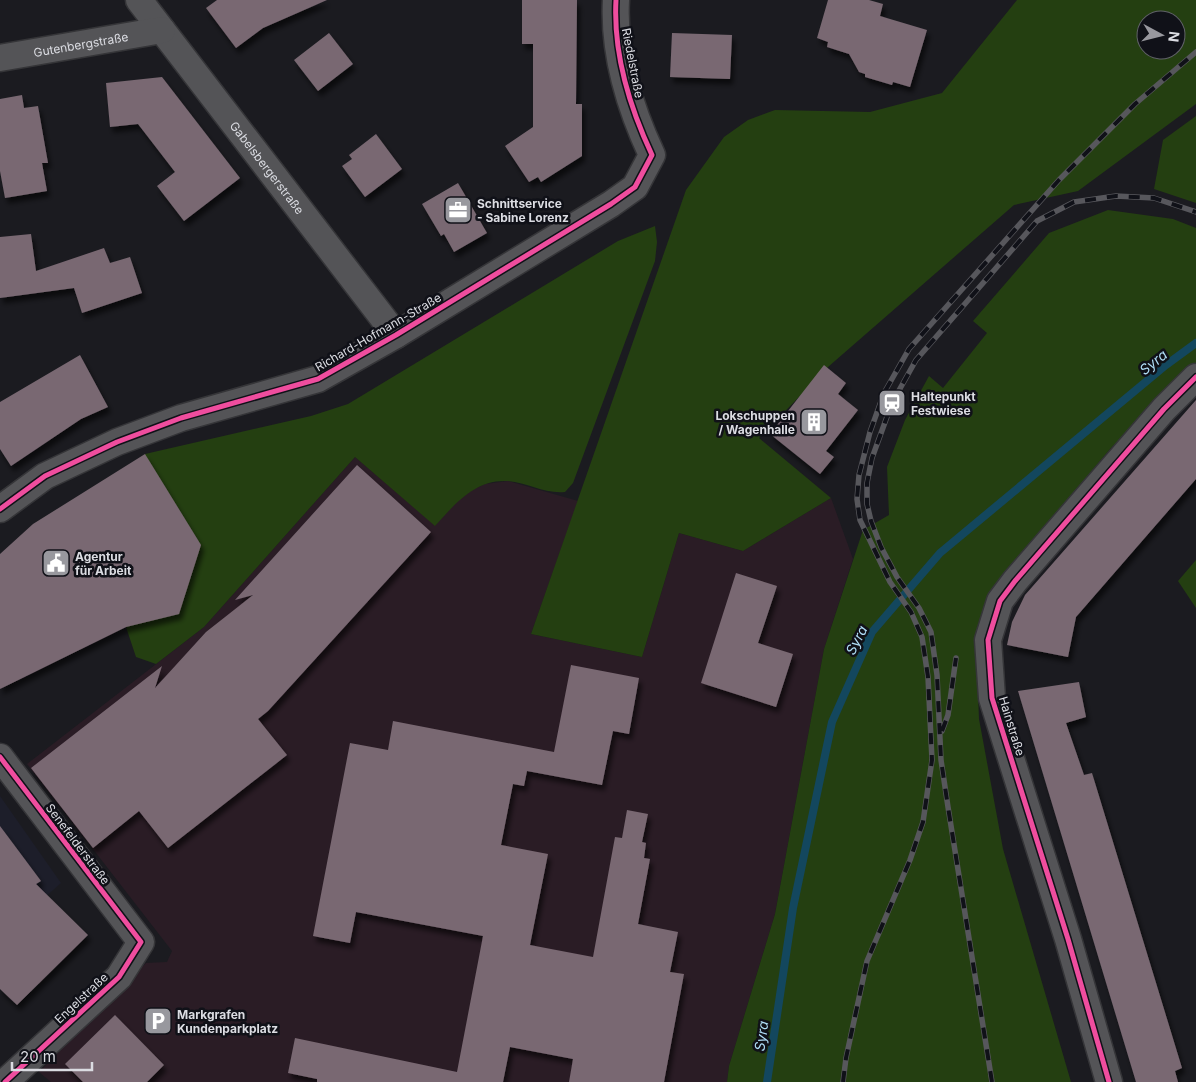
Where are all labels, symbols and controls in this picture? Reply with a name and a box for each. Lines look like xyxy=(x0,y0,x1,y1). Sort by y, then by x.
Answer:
north arrow xyxy=(1136,10,1186,60)
street label: Riedelstraße xyxy=(619,27,647,99)
street label: Gutenbergstraße xyxy=(32,28,129,60)
text: N xyxy=(1165,30,1183,43)
street label: Gabelsbergerstraße xyxy=(227,118,308,217)
office icon: Schnittservice - Sabine Lorenz xyxy=(443,195,473,225)
place label: Schnittservice - Sabine Lorenz xyxy=(477,196,569,225)
street label: Richard-Hofmann-Straße xyxy=(312,290,444,374)
water label: Syra xyxy=(1136,346,1171,378)
station icon: Haltepunkt Festwiese xyxy=(877,388,907,418)
place label: Haltepunkt Festwiese xyxy=(911,389,976,418)
building icon: Lokschuppen / Wagenhalle xyxy=(799,407,829,437)
place label: Lokschuppen / Wagenhalle xyxy=(715,408,795,437)
public building icon: Agentur für Arbeit xyxy=(41,548,71,578)
place label: Agentur für Arbeit xyxy=(75,549,132,578)
water label: Syra xyxy=(842,622,871,657)
street label: Hainstraße xyxy=(996,694,1028,758)
street label: Senefelderstraße xyxy=(43,801,113,887)
street label: Engelstraße xyxy=(51,970,111,1026)
parking icon: Markgrafen Kundenparkplatz xyxy=(143,1006,173,1036)
place label: Markgrafen Kundenparkplatz xyxy=(177,1007,278,1036)
water label: Syra xyxy=(750,1019,772,1052)
scale bar xyxy=(12,1040,92,1072)
text: 20 m xyxy=(20,1047,56,1066)

